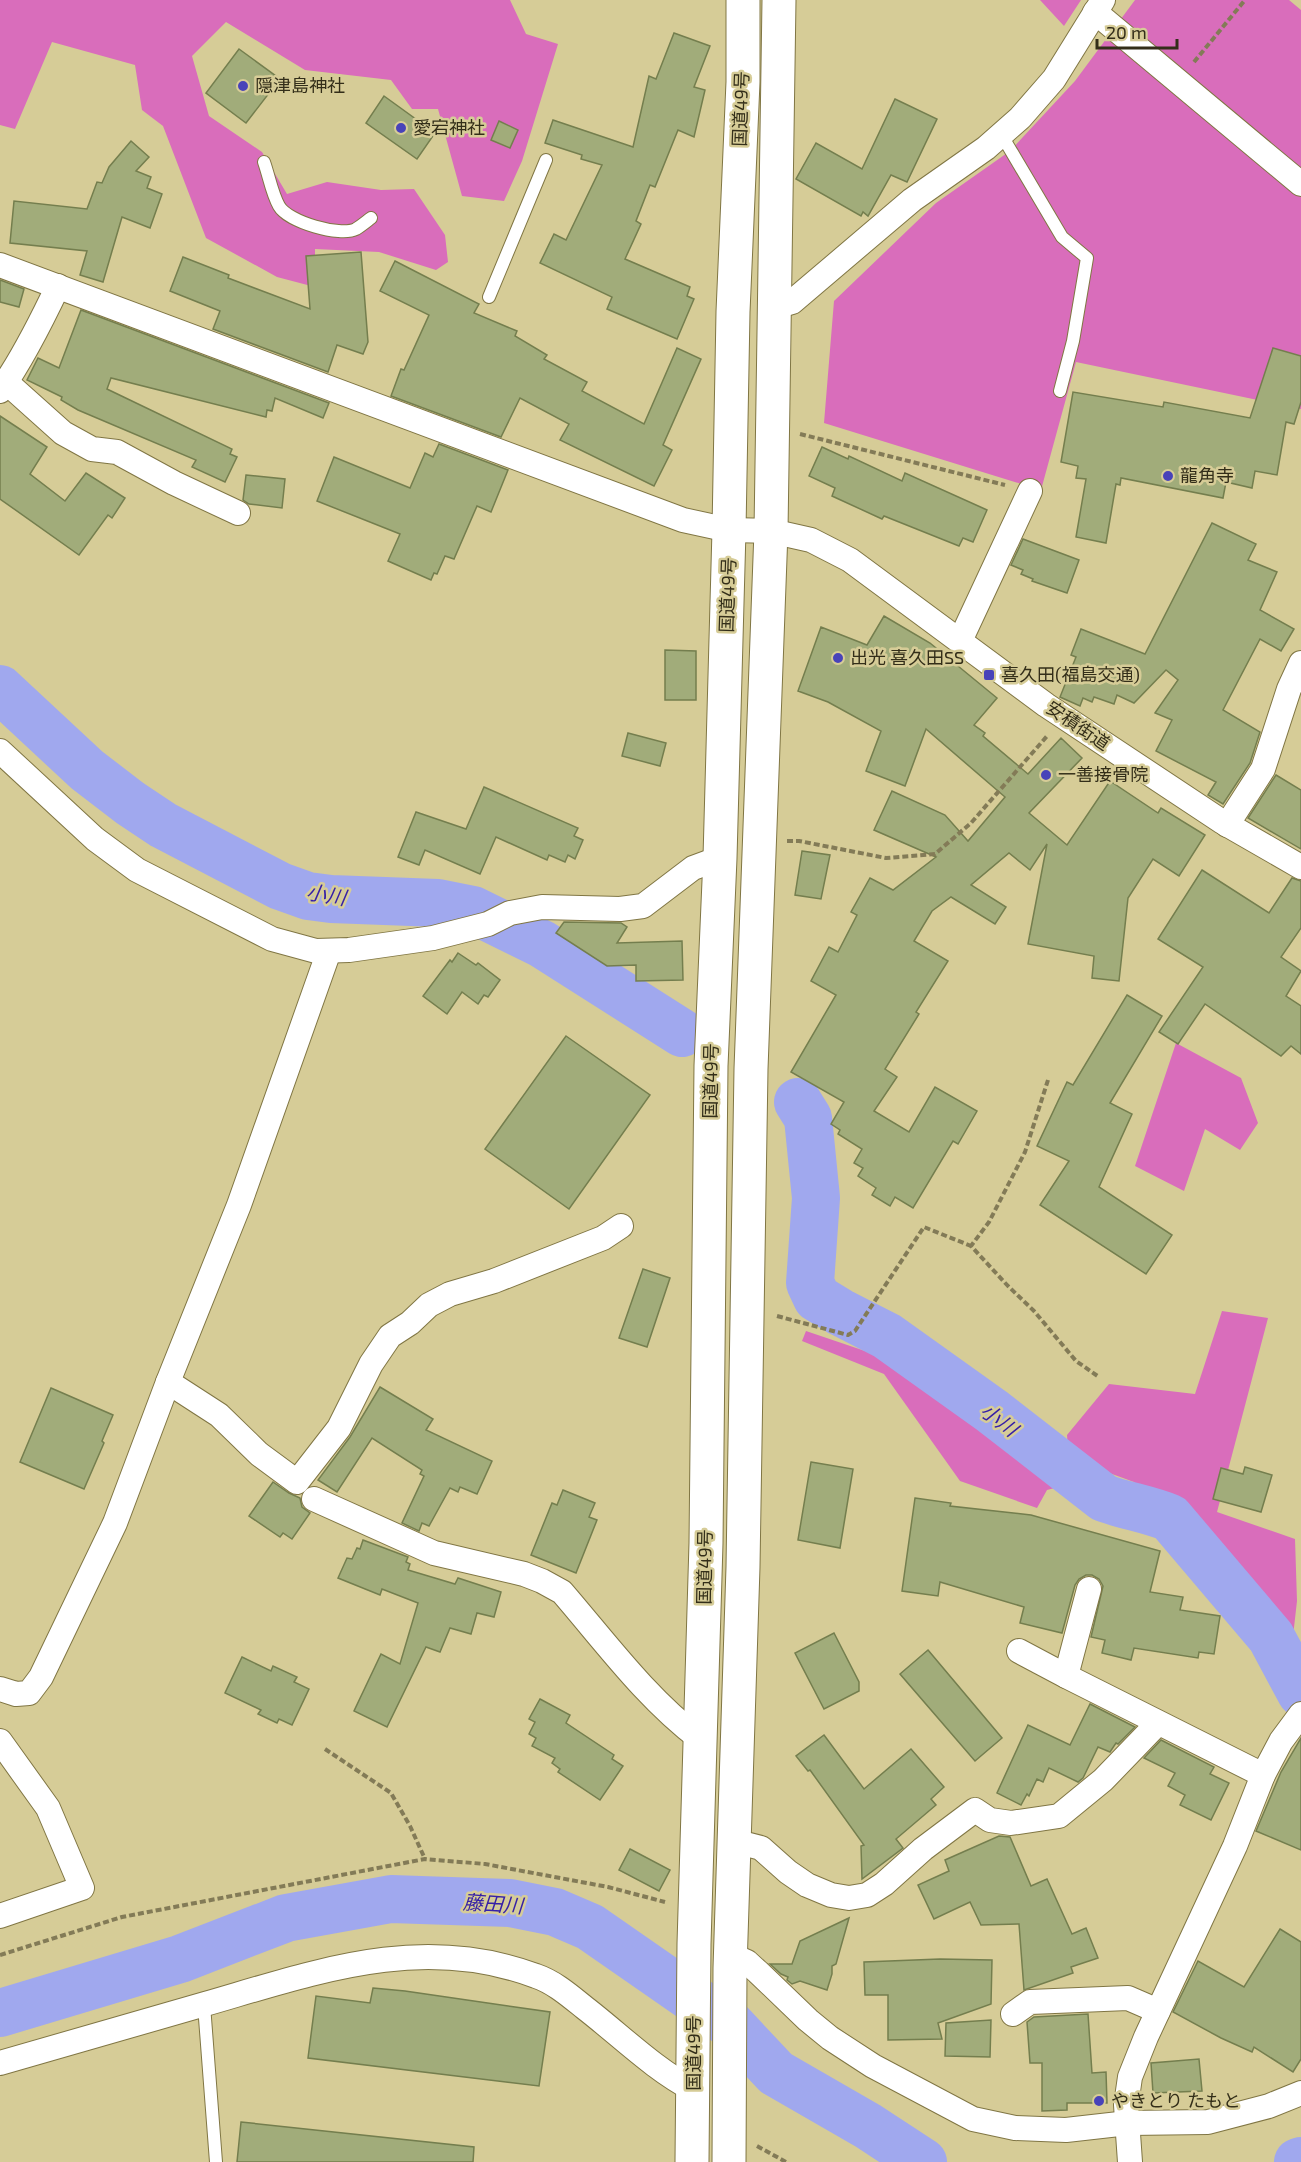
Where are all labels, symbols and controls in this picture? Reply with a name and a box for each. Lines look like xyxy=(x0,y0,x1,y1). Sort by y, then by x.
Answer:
scale bar xyxy=(1097,12,1176,50)
text: 20 m xyxy=(1106,21,1147,43)
street label: 国道49号 xyxy=(728,71,752,147)
place label: 隠津島神社 xyxy=(255,74,345,96)
marker: 隠津島神社 xyxy=(236,79,250,93)
place label: 愛宕神社 xyxy=(413,116,485,138)
marker: 愛宕神社 xyxy=(394,121,408,135)
place label: 龍角寺 xyxy=(1180,464,1234,486)
marker: 龍角寺 xyxy=(1161,469,1175,483)
street label: 国道49号 xyxy=(715,557,739,633)
place label: 出光 喜久田SS xyxy=(850,646,964,668)
marker: 出光 喜久田SS xyxy=(831,651,845,665)
place label: 喜久田(福島交通) xyxy=(1001,663,1140,685)
marker: 喜久田(福島交通) xyxy=(982,668,996,682)
street label: 安積街道 xyxy=(1043,696,1115,754)
place label: 一善接骨院 xyxy=(1058,763,1148,785)
marker: 一善接骨院 xyxy=(1039,768,1053,782)
water label: 小川 xyxy=(305,879,350,909)
street label: 国道49号 xyxy=(698,1043,722,1119)
water label: 小川 xyxy=(976,1398,1024,1442)
street label: 国道49号 xyxy=(692,1529,716,1605)
water label: 藤田川 xyxy=(462,1889,526,1917)
street label: 国道49号 xyxy=(682,2015,704,2091)
place label: やきとり たもと xyxy=(1111,2089,1241,2111)
marker: やきとり たもと xyxy=(1092,2094,1106,2108)

